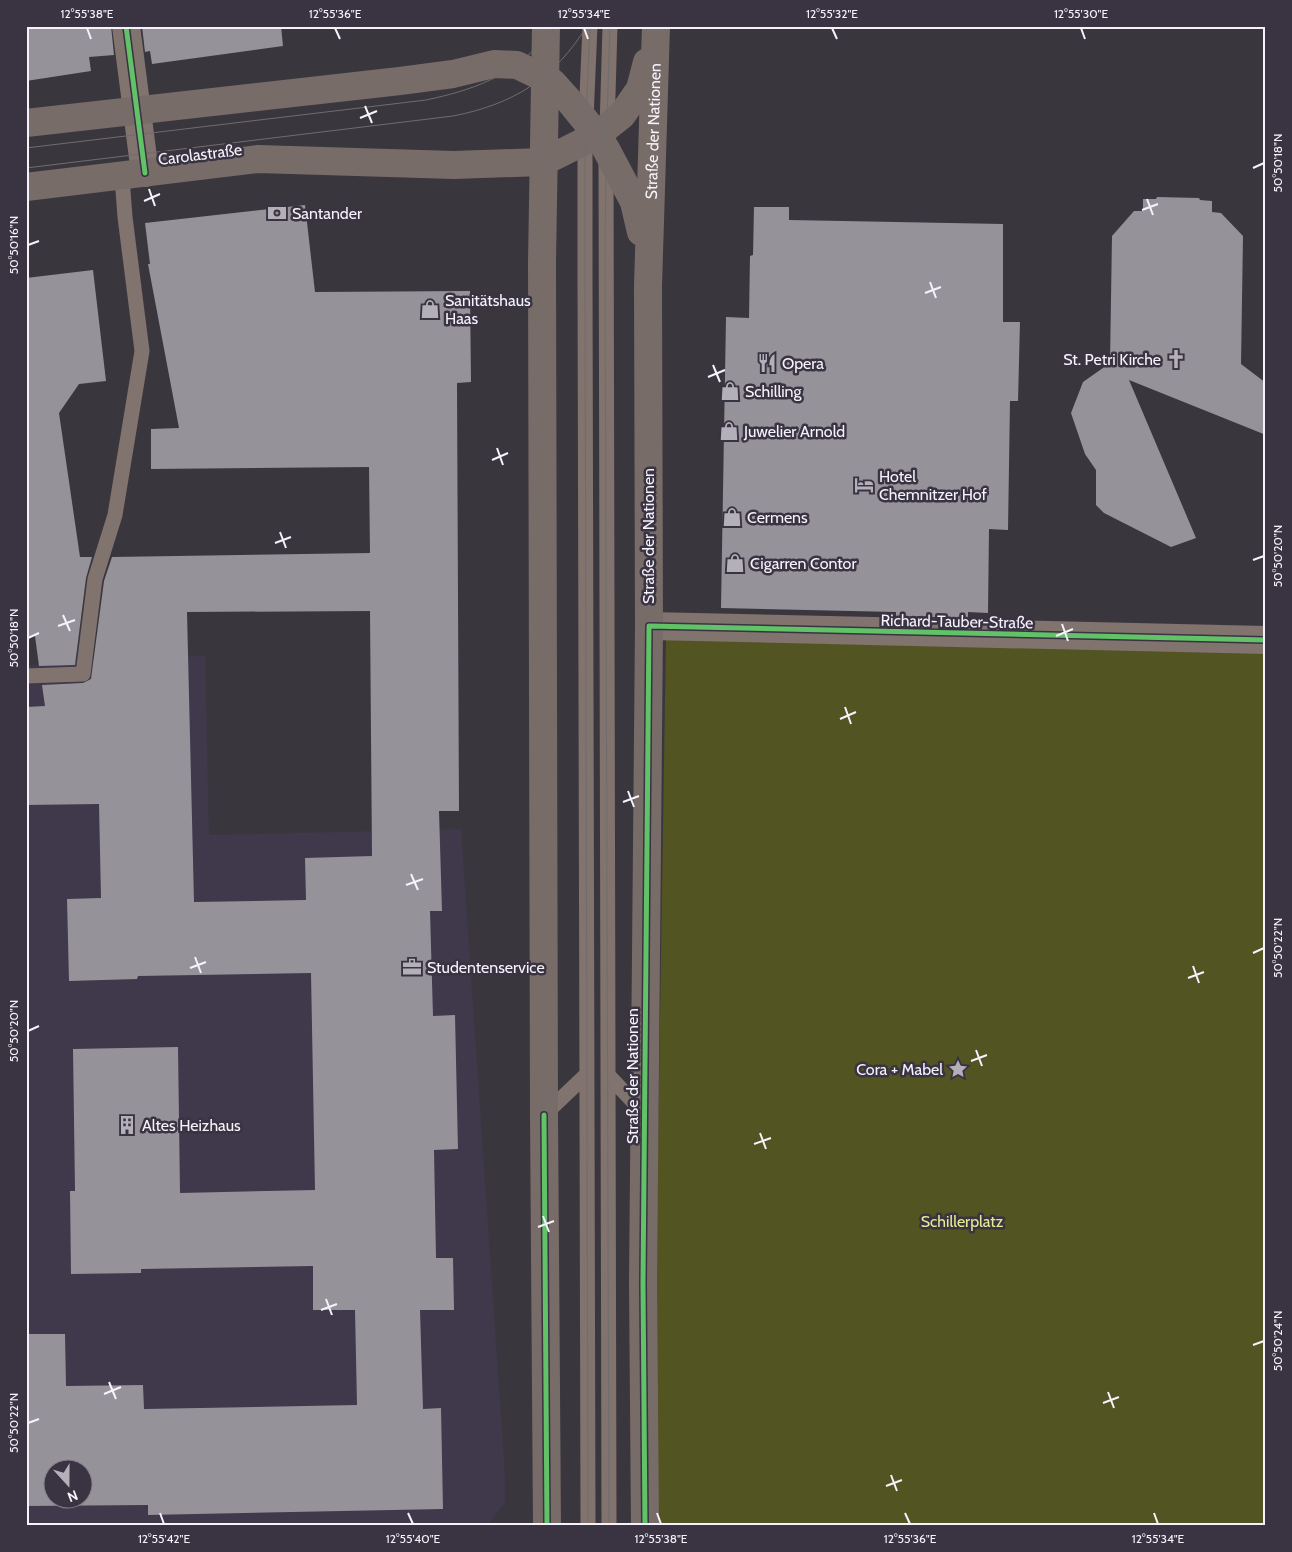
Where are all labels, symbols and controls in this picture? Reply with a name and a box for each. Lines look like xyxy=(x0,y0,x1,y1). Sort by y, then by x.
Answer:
text: 12°55'38"E xyxy=(60,6,114,21)
text: 12°55'36"E xyxy=(309,6,362,21)
text: 12°55'34"E xyxy=(558,6,611,21)
text: 12°55'32"E xyxy=(806,6,858,21)
text: 12°55'30"E xyxy=(1054,6,1108,21)
street label: Straße der Nationen xyxy=(642,63,665,200)
text: 50°50'18"N xyxy=(1270,134,1285,192)
street label: Carolastraße xyxy=(157,140,243,169)
bank icon: Santander xyxy=(266,202,288,224)
place label: Santander xyxy=(292,204,363,223)
text: 50°50'16"N xyxy=(6,216,21,274)
place label: Sanitätshaus Haas xyxy=(445,291,531,328)
shop icon: Sanitätshaus Haas xyxy=(419,298,441,320)
church icon: St. Petri Kirche xyxy=(1165,348,1187,370)
place label: St. Petri Kirche xyxy=(1063,350,1161,369)
restaurant icon: Opera xyxy=(756,352,778,374)
place label: Opera xyxy=(782,354,824,373)
shop icon: Schilling xyxy=(719,380,741,402)
place label: Schilling xyxy=(745,382,803,401)
shop icon: Juwelier Arnold xyxy=(718,420,740,442)
place label: Juwelier Arnold xyxy=(743,422,845,441)
place label: Hotel Chemnitzer Hof xyxy=(879,467,987,504)
street label: Straße der Nationen xyxy=(639,468,658,604)
hotel icon: Hotel Chemnitzer Hof xyxy=(853,474,875,496)
shop icon: Cermens xyxy=(721,506,743,528)
place label: Cermens xyxy=(747,508,808,527)
text: 50°50'20"N xyxy=(1270,525,1285,587)
shop icon: Cigarren Contor xyxy=(724,552,746,574)
place label: Cigarren Contor xyxy=(750,554,857,573)
text: 50°50'18"N xyxy=(6,609,21,667)
street label: Richard-Tauber-Straße xyxy=(880,611,1034,632)
text: 50°50'22"N xyxy=(1270,918,1285,978)
office icon: Studentenservice xyxy=(401,956,423,978)
place label: Studentenservice xyxy=(427,958,545,977)
text: 50°50'20"N xyxy=(6,1000,21,1062)
street label: Straße der Nationen xyxy=(623,1008,642,1144)
place icon: Cora + Mabel xyxy=(947,1058,969,1080)
place label: Cora + Mabel xyxy=(856,1060,943,1079)
building icon: Altes Heizhaus xyxy=(116,1114,138,1136)
place label: Altes Heizhaus xyxy=(142,1116,241,1135)
park label: Schillerplatz xyxy=(921,1212,1004,1231)
text: 50°50'24"N xyxy=(1270,1311,1285,1371)
text: 50°50'22"N xyxy=(6,1393,21,1453)
north arrow xyxy=(42,1460,92,1510)
text: N xyxy=(65,1486,81,1506)
text: 12°55'42"E xyxy=(138,1531,190,1546)
text: 12°55'40"E xyxy=(386,1531,441,1546)
text: 12°55'38"E xyxy=(634,1531,688,1546)
text: 12°55'36"E xyxy=(884,1531,937,1546)
text: 12°55'34"E xyxy=(1132,1531,1185,1546)

